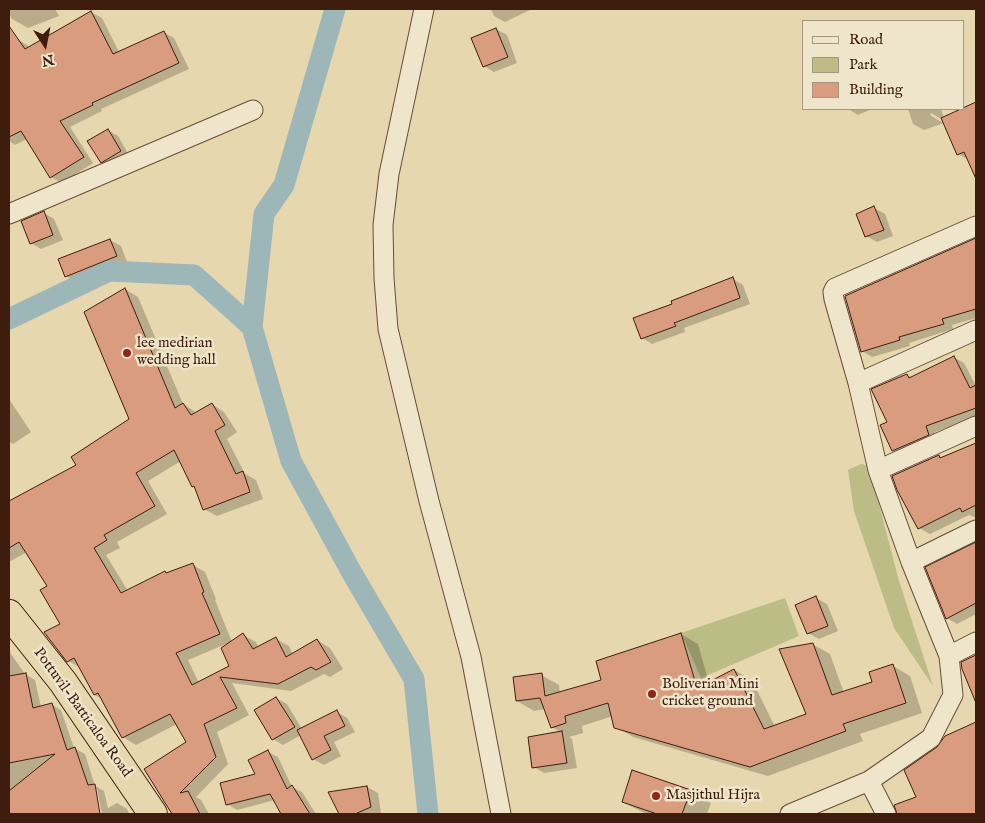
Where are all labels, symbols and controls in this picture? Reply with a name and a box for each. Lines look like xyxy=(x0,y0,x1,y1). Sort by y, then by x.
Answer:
north arrow xyxy=(20,20,70,70)
legend xyxy=(802,20,965,110)
text: Road xyxy=(849,30,883,49)
text: N xyxy=(40,50,56,70)
text: Park xyxy=(849,55,878,74)
text: Building xyxy=(849,80,903,99)
place label: lee medirian wedding hall xyxy=(137,335,216,370)
marker: lee medirian wedding hall xyxy=(121,347,133,359)
street label: Pottuvil-Batticaloa Road xyxy=(29,645,135,781)
place label: Boliverian Mini cricket ground xyxy=(662,676,759,711)
marker: Boliverian Mini cricket ground xyxy=(646,688,658,700)
place label: Masjithul Hijra xyxy=(666,787,760,805)
marker: Masjithul Hijra xyxy=(650,790,662,802)

